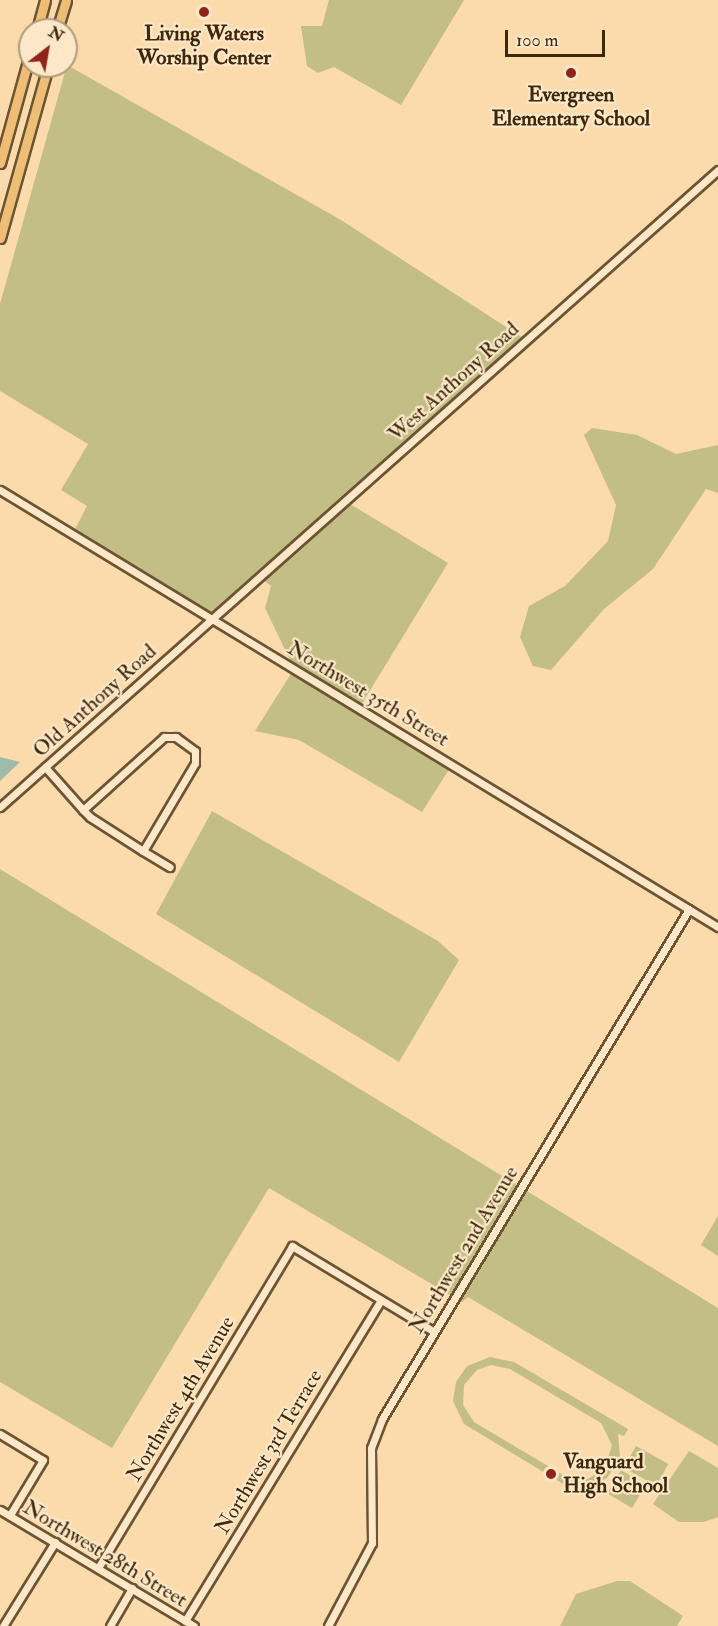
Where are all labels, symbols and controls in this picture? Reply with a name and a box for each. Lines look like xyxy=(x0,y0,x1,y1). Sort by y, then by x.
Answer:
marker: Living Waters Worship Center xyxy=(197,5,211,19)
north arrow xyxy=(18,18,78,78)
scale bar xyxy=(508,18,608,56)
place label: Living Waters Worship Center xyxy=(137,21,271,71)
text: N xyxy=(45,22,68,47)
text: 100 m xyxy=(516,29,559,52)
marker: Evergreen Elementary School xyxy=(564,66,578,80)
place label: Evergreen Elementary School xyxy=(492,82,650,132)
street label: West Anthony Road xyxy=(384,317,524,447)
street label: Northwest 35th Street xyxy=(283,636,453,752)
street label: Old Anthony Road xyxy=(28,639,162,763)
street label: Northwest 2nd Avenue xyxy=(404,1162,524,1338)
street label: Northwest 4th Avenue xyxy=(122,1312,240,1486)
street label: Northwest 3rd Terrace xyxy=(210,1365,328,1539)
place label: Vanguard High School xyxy=(563,1449,668,1499)
marker: Vanguard High School xyxy=(544,1467,558,1481)
street label: Northwest 28th Street xyxy=(18,1495,192,1613)

